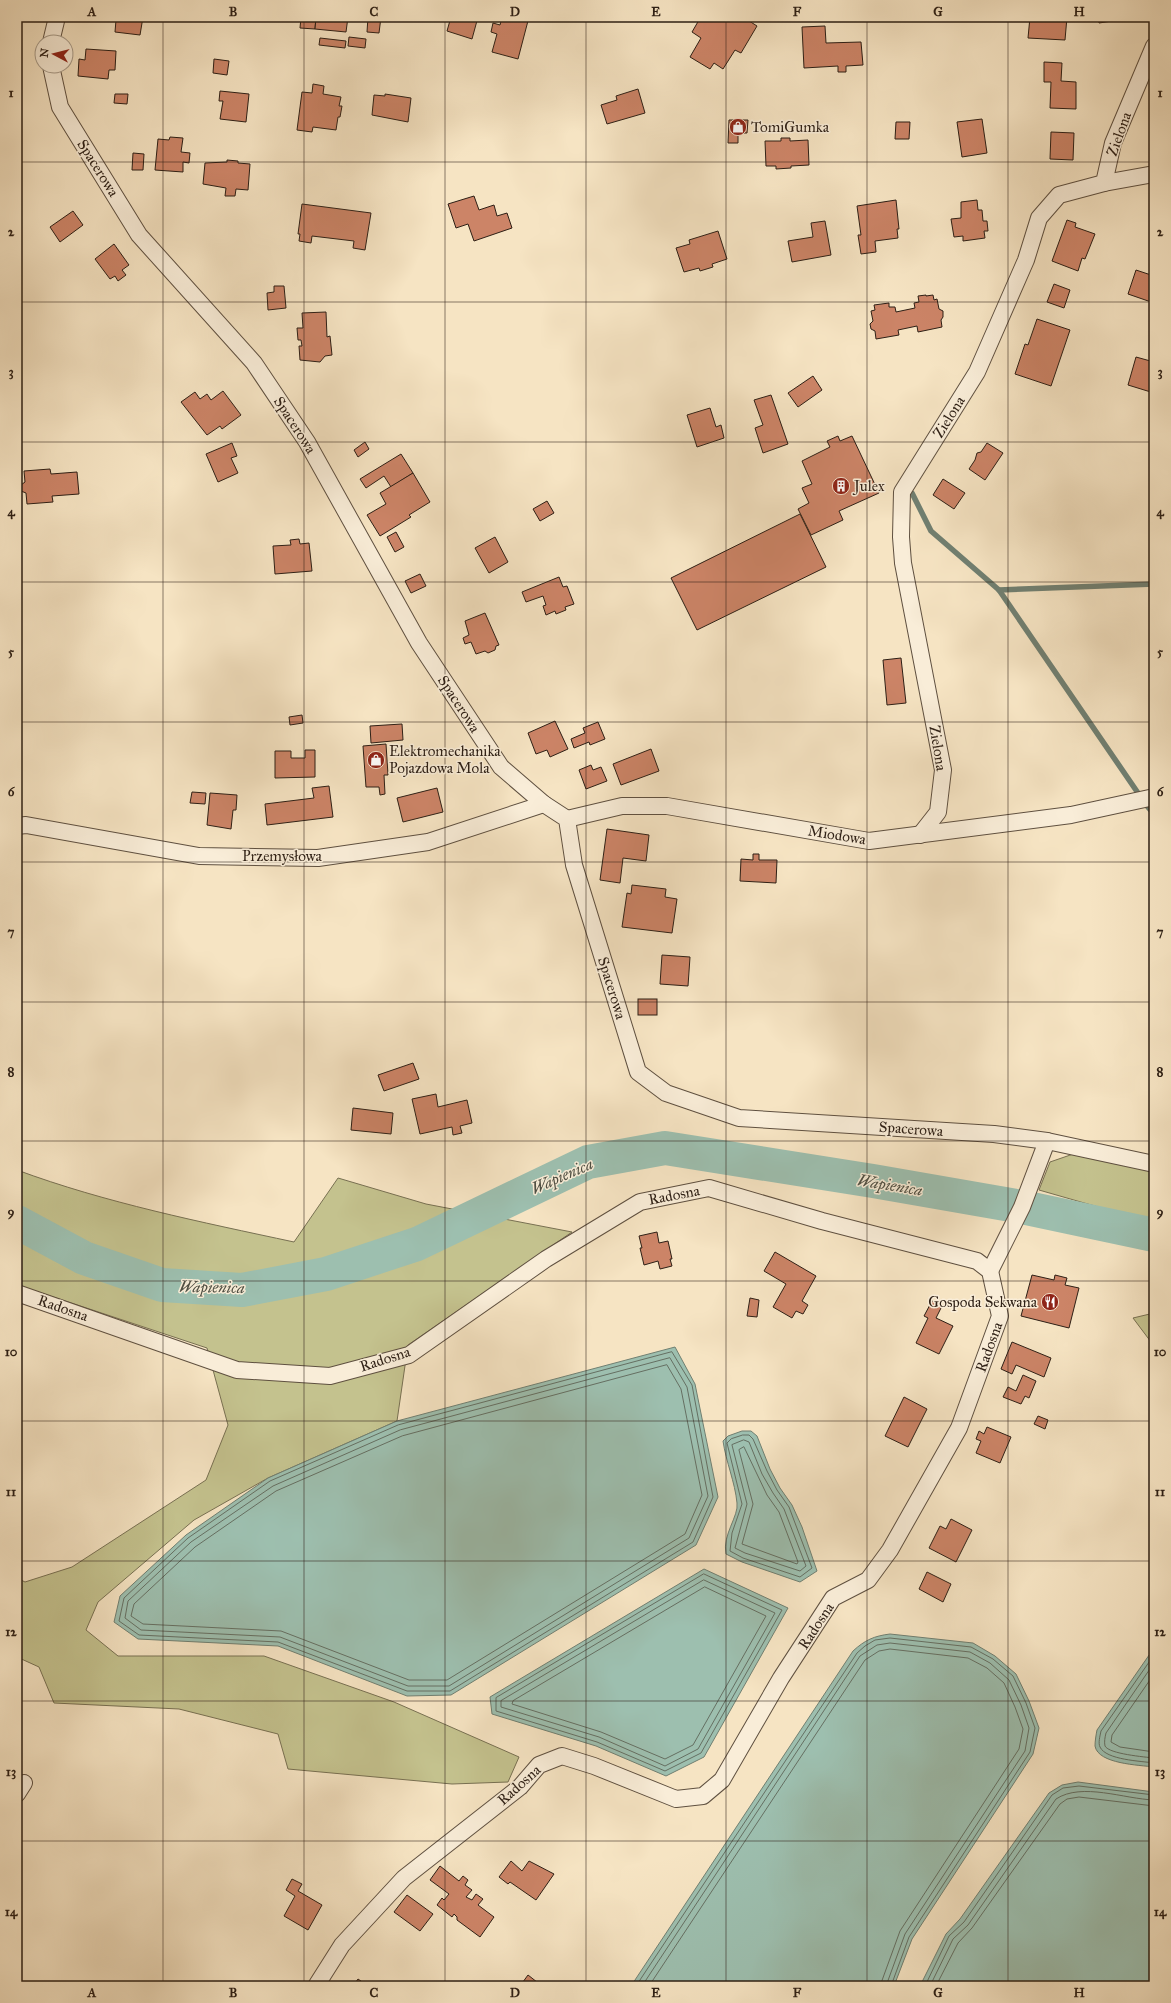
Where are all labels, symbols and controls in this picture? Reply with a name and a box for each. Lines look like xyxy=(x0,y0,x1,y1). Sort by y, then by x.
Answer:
text: A xyxy=(87,4,97,20)
text: B xyxy=(229,4,238,20)
text: C xyxy=(370,4,379,20)
text: D xyxy=(510,4,520,20)
text: E xyxy=(651,4,661,20)
text: F xyxy=(793,4,802,20)
text: G xyxy=(933,4,943,20)
text: H xyxy=(1073,4,1085,20)
north arrow xyxy=(34,34,74,74)
text: N xyxy=(38,47,52,58)
text: 1 xyxy=(8,85,14,101)
text: 1 xyxy=(1157,85,1163,101)
street label: Zielona xyxy=(1103,109,1136,159)
shop icon: TomiGumka xyxy=(728,117,748,137)
place label: TomiGumka xyxy=(751,118,830,136)
street label: Spacerowa xyxy=(73,136,123,201)
text: 2 xyxy=(8,224,15,240)
text: 2 xyxy=(1157,224,1164,240)
text: 3 xyxy=(8,364,14,380)
text: 3 xyxy=(1157,364,1163,380)
street label: Zielona xyxy=(929,392,969,441)
street label: Spacerowa xyxy=(270,393,320,457)
building icon: Julex xyxy=(831,476,851,496)
place label: Julex xyxy=(852,477,885,496)
text: 4 xyxy=(7,504,15,520)
text: 4 xyxy=(1156,504,1164,520)
text: 5 xyxy=(8,644,15,660)
text: 5 xyxy=(1157,644,1164,660)
street label: Spacerowa xyxy=(434,672,484,736)
street label: Zielona xyxy=(926,724,951,773)
place label: Elektromechanika Pojazdowa Mola xyxy=(389,742,501,777)
shop icon: Elektromechanika Pojazdowa Mola xyxy=(366,750,386,770)
text: 6 xyxy=(8,784,16,800)
text: 6 xyxy=(1157,784,1165,800)
street label: Miodowa xyxy=(807,822,868,849)
street label: Przemysłowa xyxy=(242,847,323,865)
text: 7 xyxy=(8,924,15,940)
text: 7 xyxy=(1157,924,1164,940)
street label: Spacerowa xyxy=(594,955,630,1022)
text: 8 xyxy=(8,1064,15,1080)
text: 8 xyxy=(1157,1064,1164,1080)
street label: Spacerowa xyxy=(878,1118,944,1140)
water label: Wapienica xyxy=(528,1154,597,1199)
water label: Wapienica xyxy=(856,1170,924,1201)
street label: Radosna xyxy=(647,1181,702,1209)
text: 9 xyxy=(8,1204,15,1220)
text: 9 xyxy=(1157,1204,1164,1220)
water label: Wapienica xyxy=(179,1277,245,1298)
street label: Radosna xyxy=(35,1291,91,1325)
restaurant icon: Gospoda Sekwana xyxy=(1040,1292,1060,1312)
place label: Gospoda Sekwana xyxy=(928,1293,1038,1311)
street label: Radosna xyxy=(972,1319,1007,1375)
street label: Radosna xyxy=(357,1342,413,1376)
text: 10 xyxy=(5,1344,18,1360)
text: 10 xyxy=(1154,1344,1167,1360)
text: 11 xyxy=(6,1484,16,1500)
text: 11 xyxy=(1155,1484,1165,1500)
street label: Radosna xyxy=(794,1599,838,1653)
text: 12 xyxy=(5,1624,17,1640)
text: 12 xyxy=(1154,1624,1166,1640)
street label: Radosna xyxy=(494,1760,545,1809)
text: 13 xyxy=(6,1764,16,1780)
text: 13 xyxy=(1155,1764,1165,1780)
text: 14 xyxy=(5,1904,18,1920)
text: 14 xyxy=(1154,1904,1167,1920)
text: A xyxy=(87,1985,97,2001)
text: B xyxy=(229,1985,238,2001)
text: C xyxy=(370,1985,379,2001)
text: D xyxy=(510,1985,520,2001)
text: E xyxy=(651,1985,661,2001)
text: F xyxy=(793,1985,802,2001)
text: G xyxy=(933,1985,943,2001)
text: H xyxy=(1073,1985,1085,2001)

